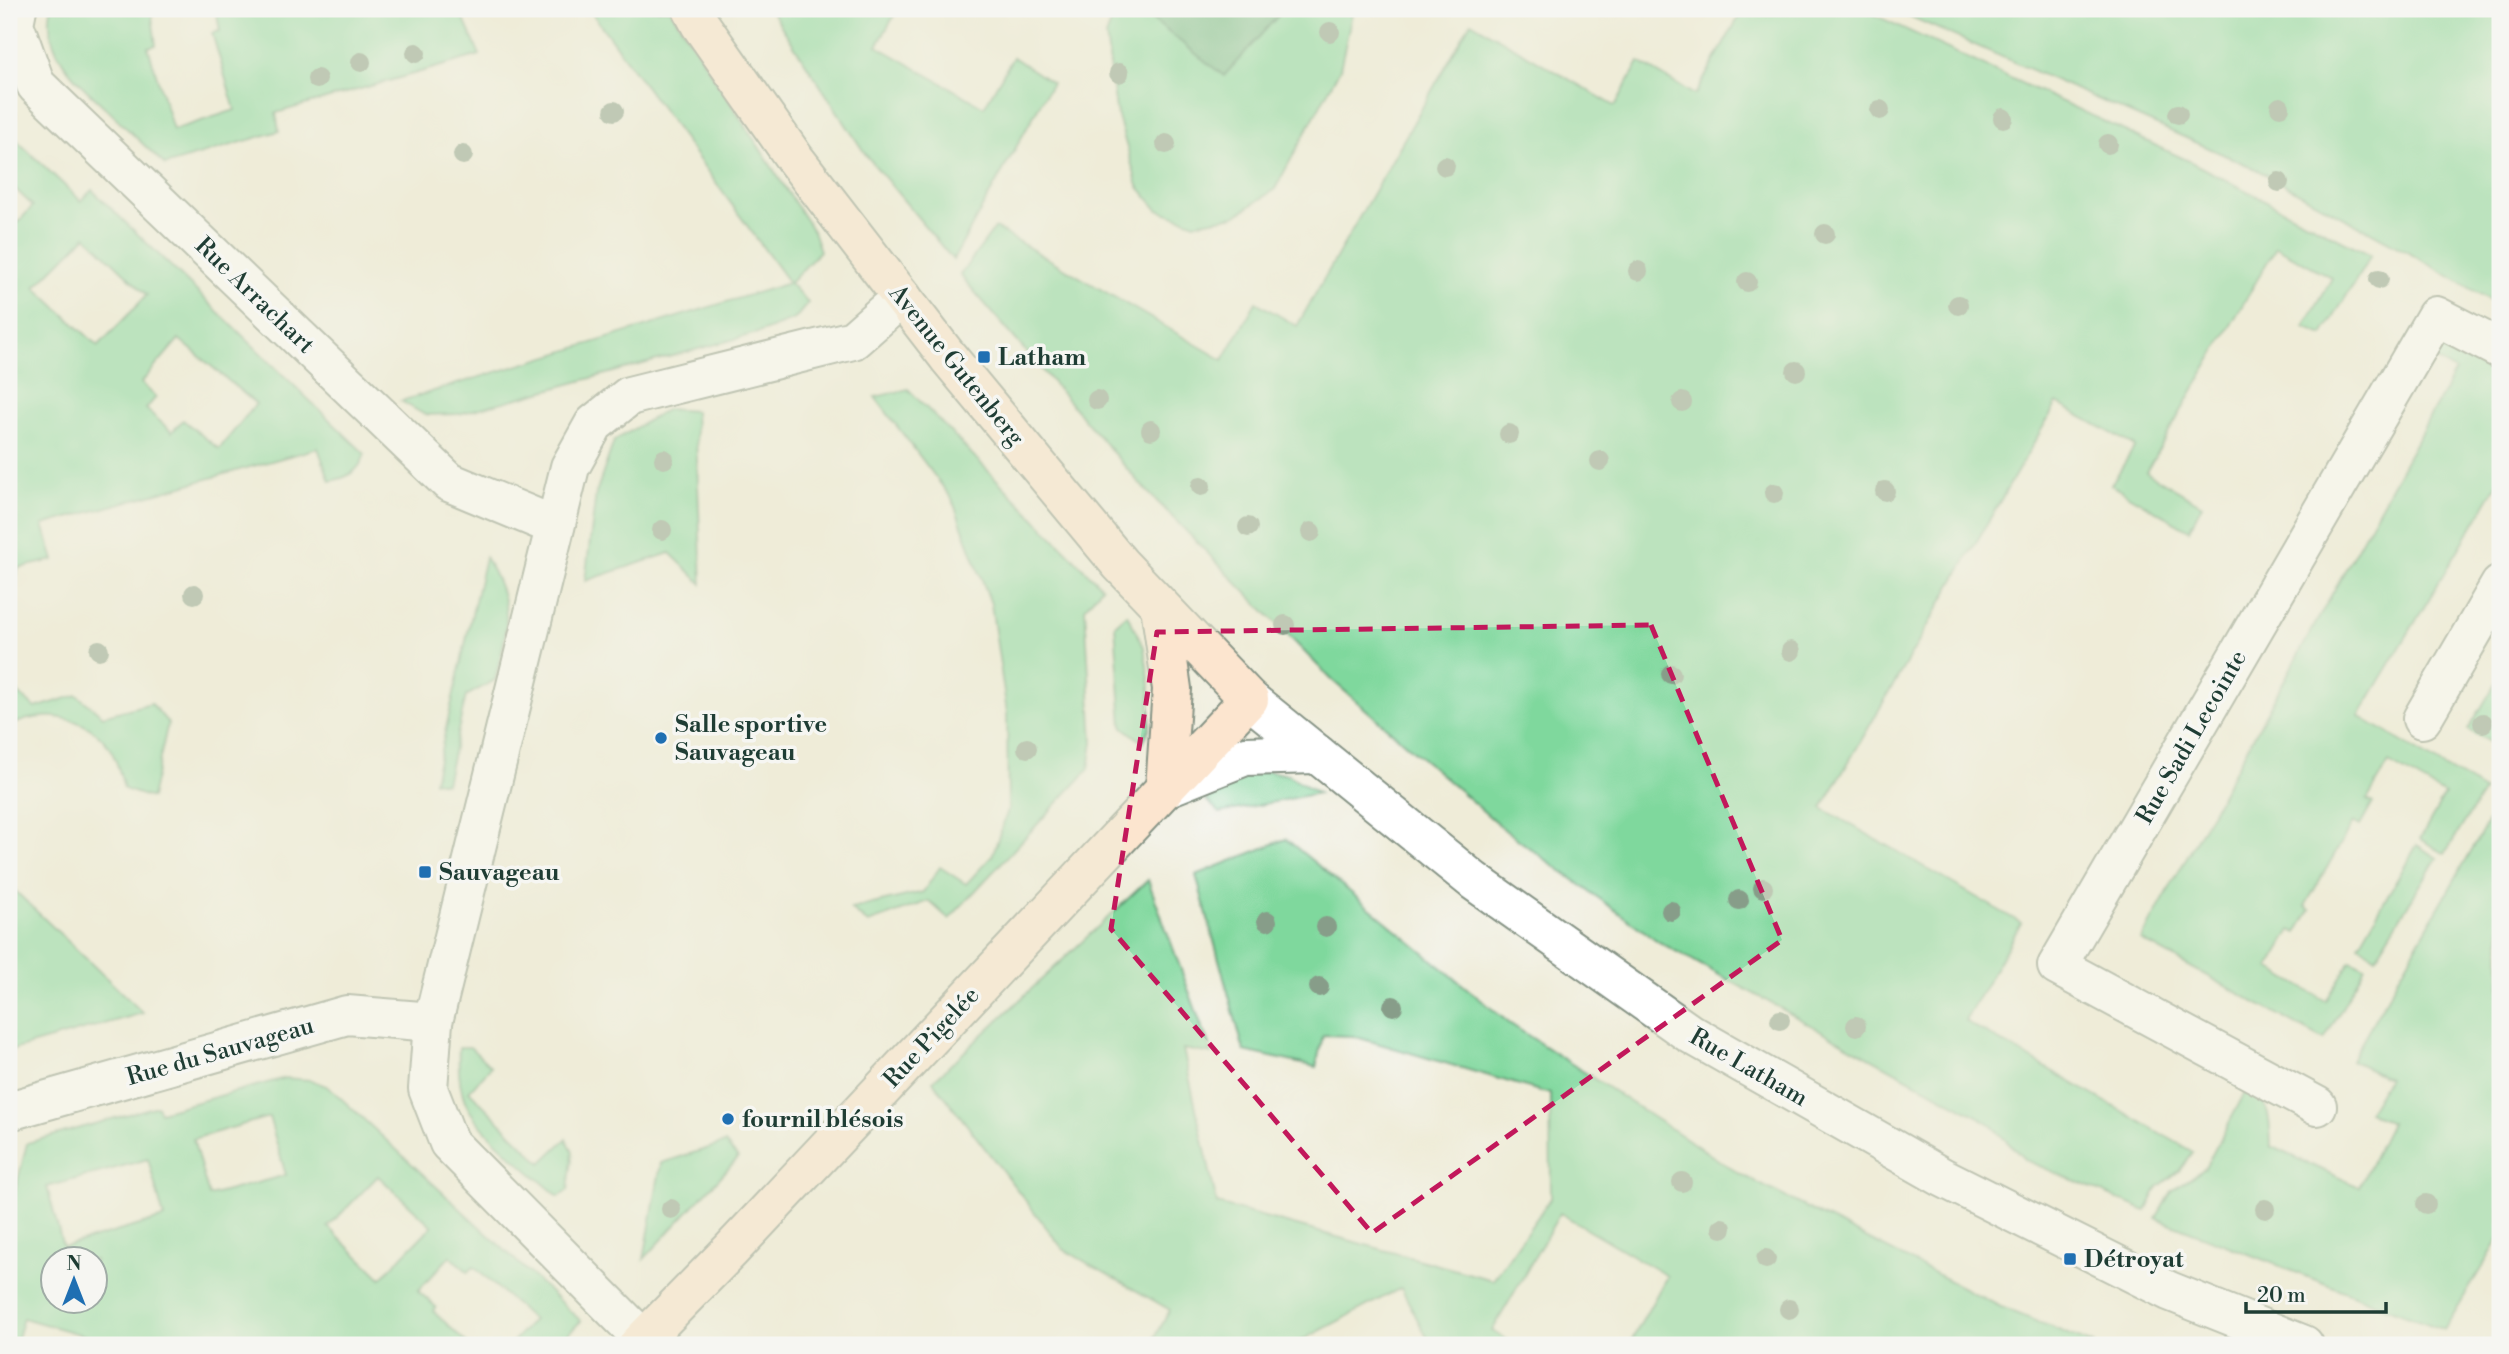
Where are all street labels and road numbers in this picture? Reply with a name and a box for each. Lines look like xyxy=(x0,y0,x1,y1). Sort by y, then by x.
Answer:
street label: Rue Arrachart xyxy=(188,231,321,361)
street label: Avenue Gutenberg xyxy=(881,278,1031,453)
street label: Rue Sadi Lecointe xyxy=(2130,645,2254,830)
street label: Rue Pigelée xyxy=(877,981,986,1094)
street label: Rue du Sauvageau xyxy=(123,1011,318,1093)
street label: Rue Latham xyxy=(1684,1022,1813,1114)

